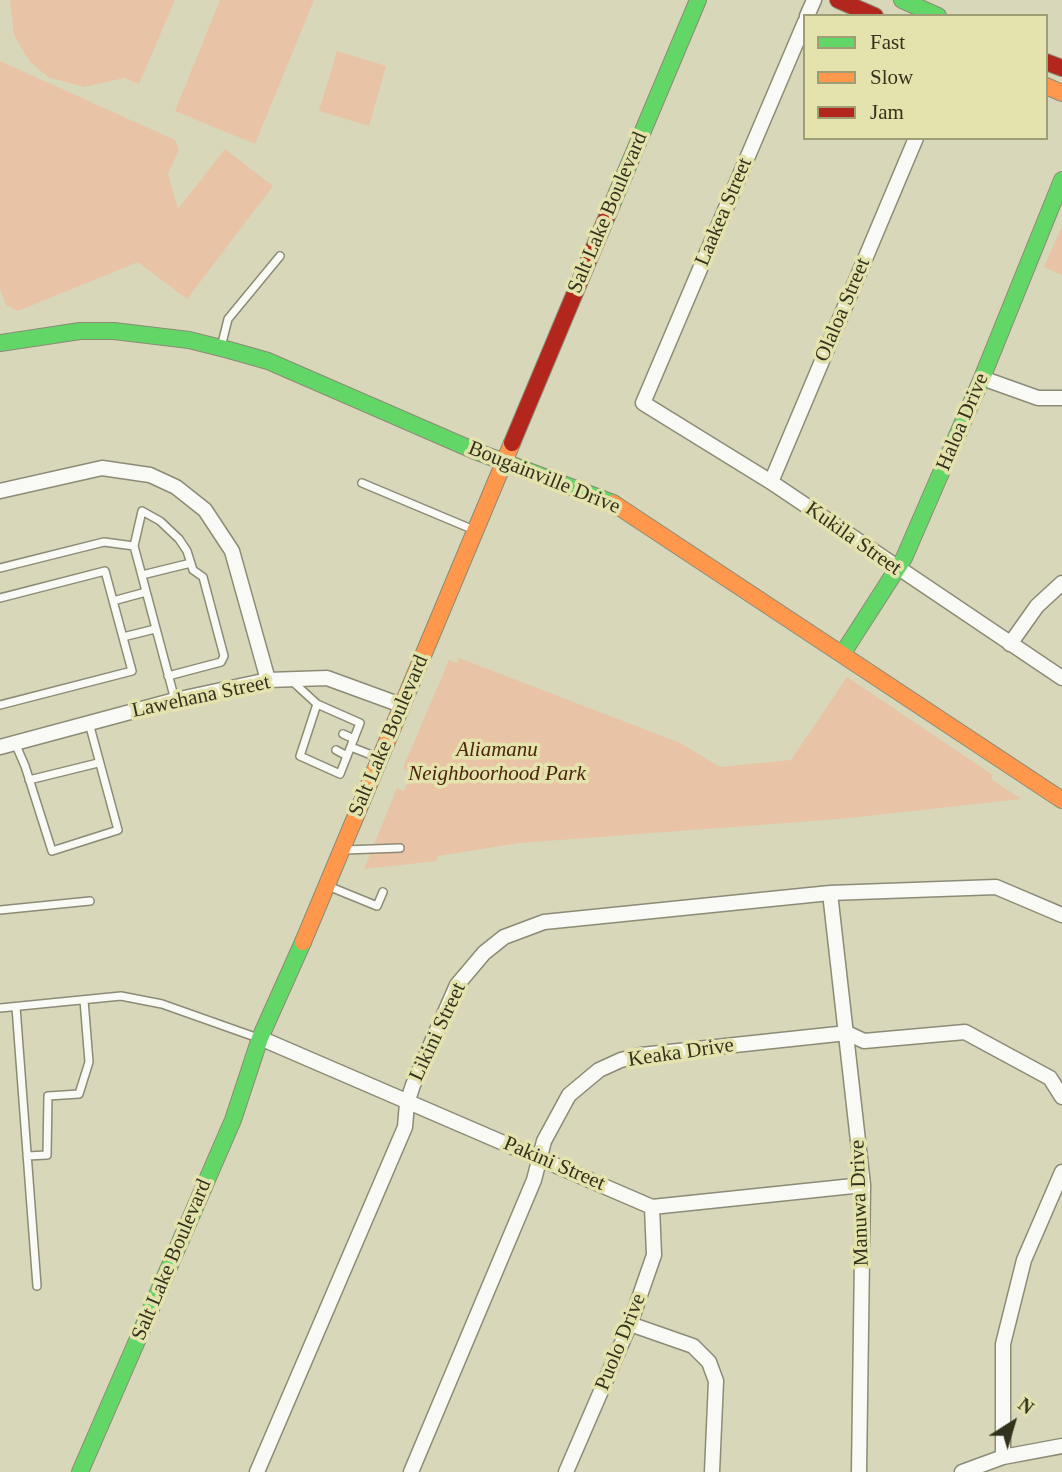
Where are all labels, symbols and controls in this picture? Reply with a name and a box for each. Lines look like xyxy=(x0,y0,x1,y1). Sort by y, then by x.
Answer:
legend xyxy=(803,14,1048,140)
text: Fast xyxy=(870,30,905,54)
text: Slow xyxy=(870,65,913,89)
text: Jam xyxy=(870,100,904,124)
street label: Salt Lake Boulevard xyxy=(563,129,653,297)
street label: Laakea Street xyxy=(690,154,758,270)
street label: Olaloa Street xyxy=(810,254,876,366)
street label: Haloa Drive xyxy=(931,370,995,474)
street label: Bougainville Drive xyxy=(464,436,624,520)
street label: Kukila Street xyxy=(800,497,906,581)
street label: Salt Lake Boulevard xyxy=(344,652,434,820)
street label: Lawehana Street xyxy=(130,670,272,724)
park label: Aliamanu Neighboorhood Park xyxy=(408,737,586,787)
street label: Likini Street xyxy=(404,979,472,1085)
street label: Keaka Drive xyxy=(626,1033,736,1073)
street label: Pakini Street xyxy=(499,1131,609,1197)
street label: Manuwa Drive xyxy=(845,1139,875,1267)
street label: Salt Lake Boulevard xyxy=(127,1176,217,1344)
street label: Puolo Drive xyxy=(590,1290,652,1394)
north arrow xyxy=(978,1388,1048,1458)
text: N xyxy=(1014,1393,1038,1418)

